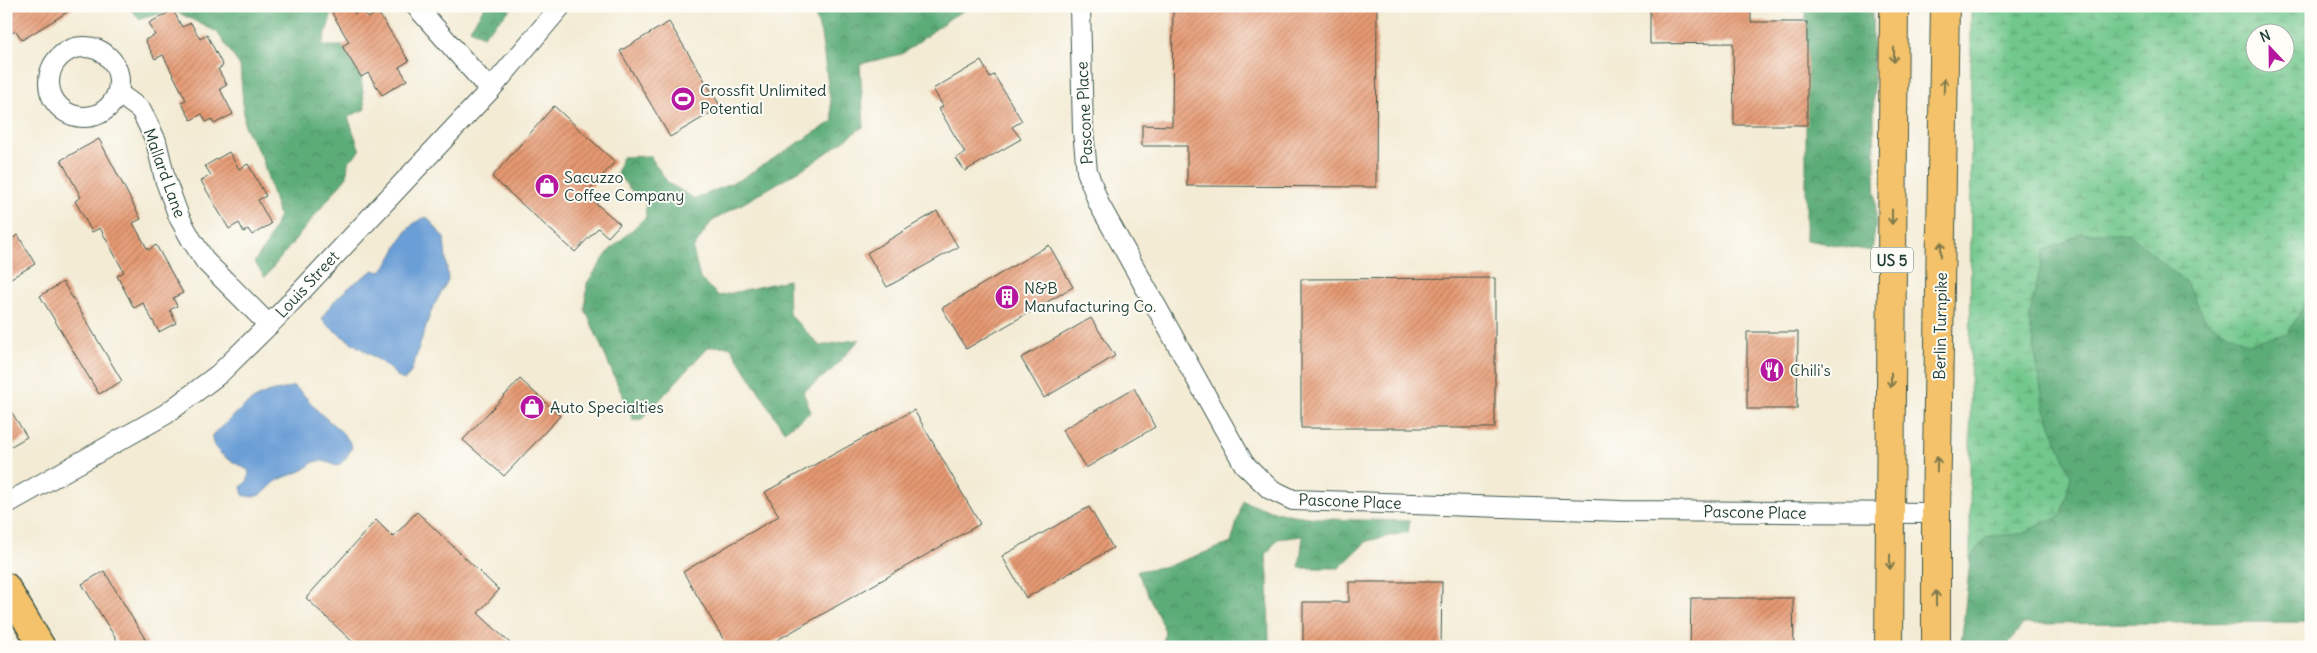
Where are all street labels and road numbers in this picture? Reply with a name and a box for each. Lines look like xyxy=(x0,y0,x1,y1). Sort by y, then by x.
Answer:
street label: Pascone Place xyxy=(1071,61,1097,165)
street label: Mallard Lane xyxy=(140,126,190,220)
street label: Louis Street xyxy=(271,246,343,322)
road number: US 5 xyxy=(1871,248,1913,272)
street label: Berlin Turnpike xyxy=(1929,272,1951,380)
street label: Pascone Place xyxy=(1298,489,1402,513)
street label: Pascone Place xyxy=(1703,501,1807,523)

